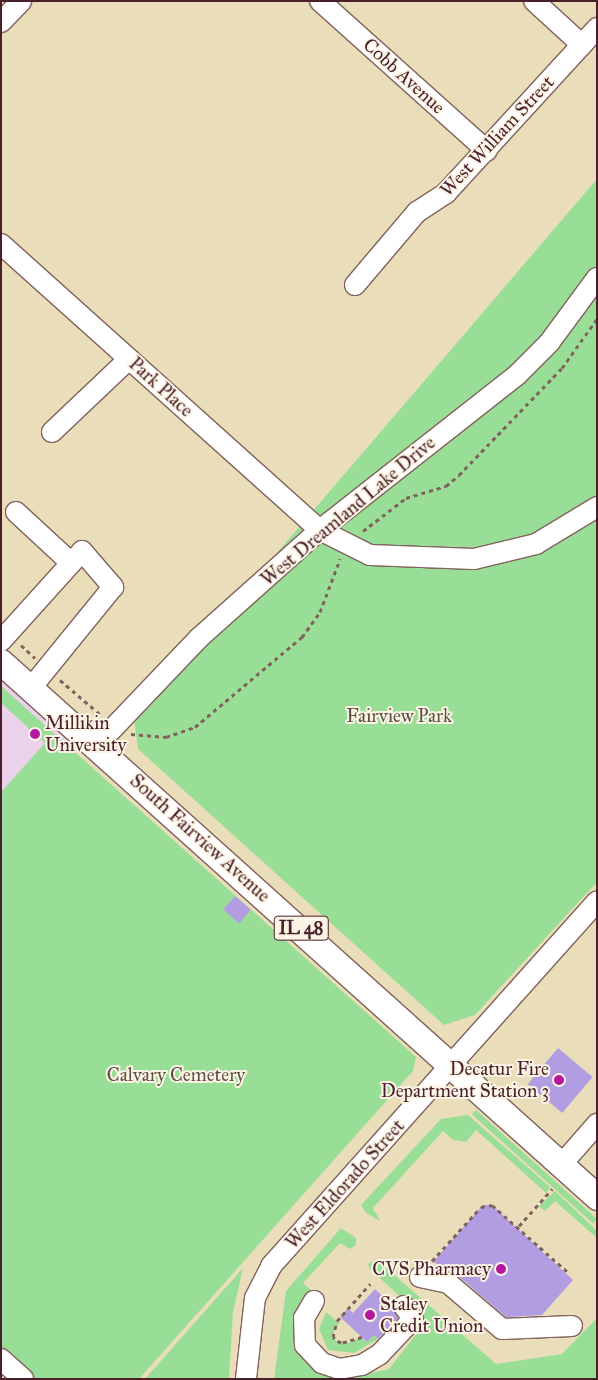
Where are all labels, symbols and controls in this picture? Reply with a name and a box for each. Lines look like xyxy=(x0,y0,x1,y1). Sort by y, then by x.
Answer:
street label: Cobb Avenue xyxy=(358,33,450,119)
street label: West William Street xyxy=(435,71,559,201)
street label: Park Place xyxy=(124,352,198,422)
street label: West Dreamland Lake Drive xyxy=(256,431,440,591)
park label: Fairview Park xyxy=(346,705,452,727)
place label: Millikin University xyxy=(45,712,126,756)
marker: Millikin University xyxy=(29,728,41,740)
street label: South Fairview Avenue xyxy=(125,769,275,907)
road number: IL 48 xyxy=(274,912,328,944)
place label: Decatur Fire Department Station 3 xyxy=(381,1058,549,1102)
park label: Calvary Cemetery xyxy=(107,1064,245,1086)
marker: Decatur Fire Department Station 3 xyxy=(553,1074,565,1086)
street label: West Eldorado Street xyxy=(281,1114,409,1254)
place label: CVS Pharmacy xyxy=(372,1258,491,1280)
marker: CVS Pharmacy xyxy=(495,1263,507,1275)
place label: Staley Credit Union xyxy=(380,1293,483,1337)
marker: Staley Credit Union xyxy=(364,1309,376,1321)

